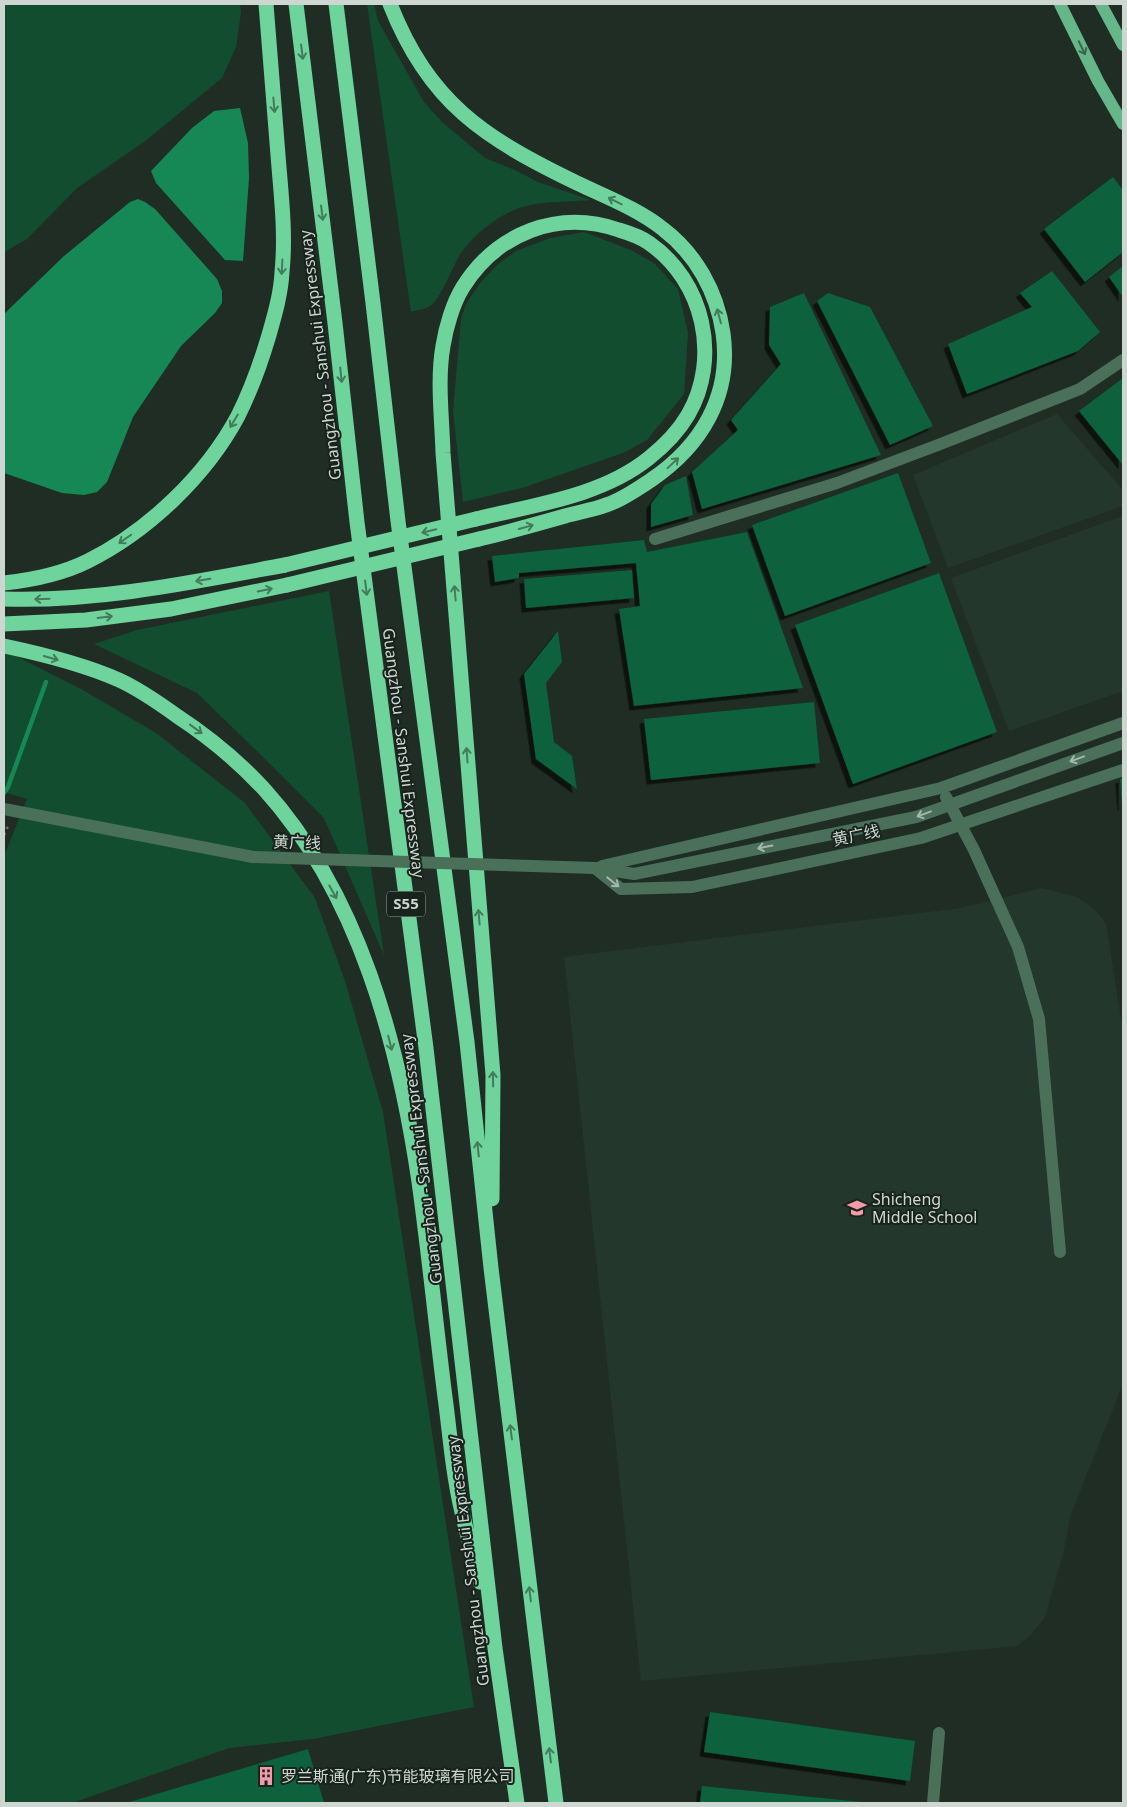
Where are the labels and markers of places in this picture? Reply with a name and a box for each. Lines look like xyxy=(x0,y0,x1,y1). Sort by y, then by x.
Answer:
place label: Shicheng Middle School xyxy=(872,1188,977,1228)
school or university icon: Shicheng Middle School xyxy=(846,1197,868,1219)
building icon: 罗兰斯通(广东)节能玻璃有限公司 xyxy=(255,1765,277,1787)
place label: 罗兰斯通(广东)节能玻璃有限公司 xyxy=(281,1765,515,1787)

